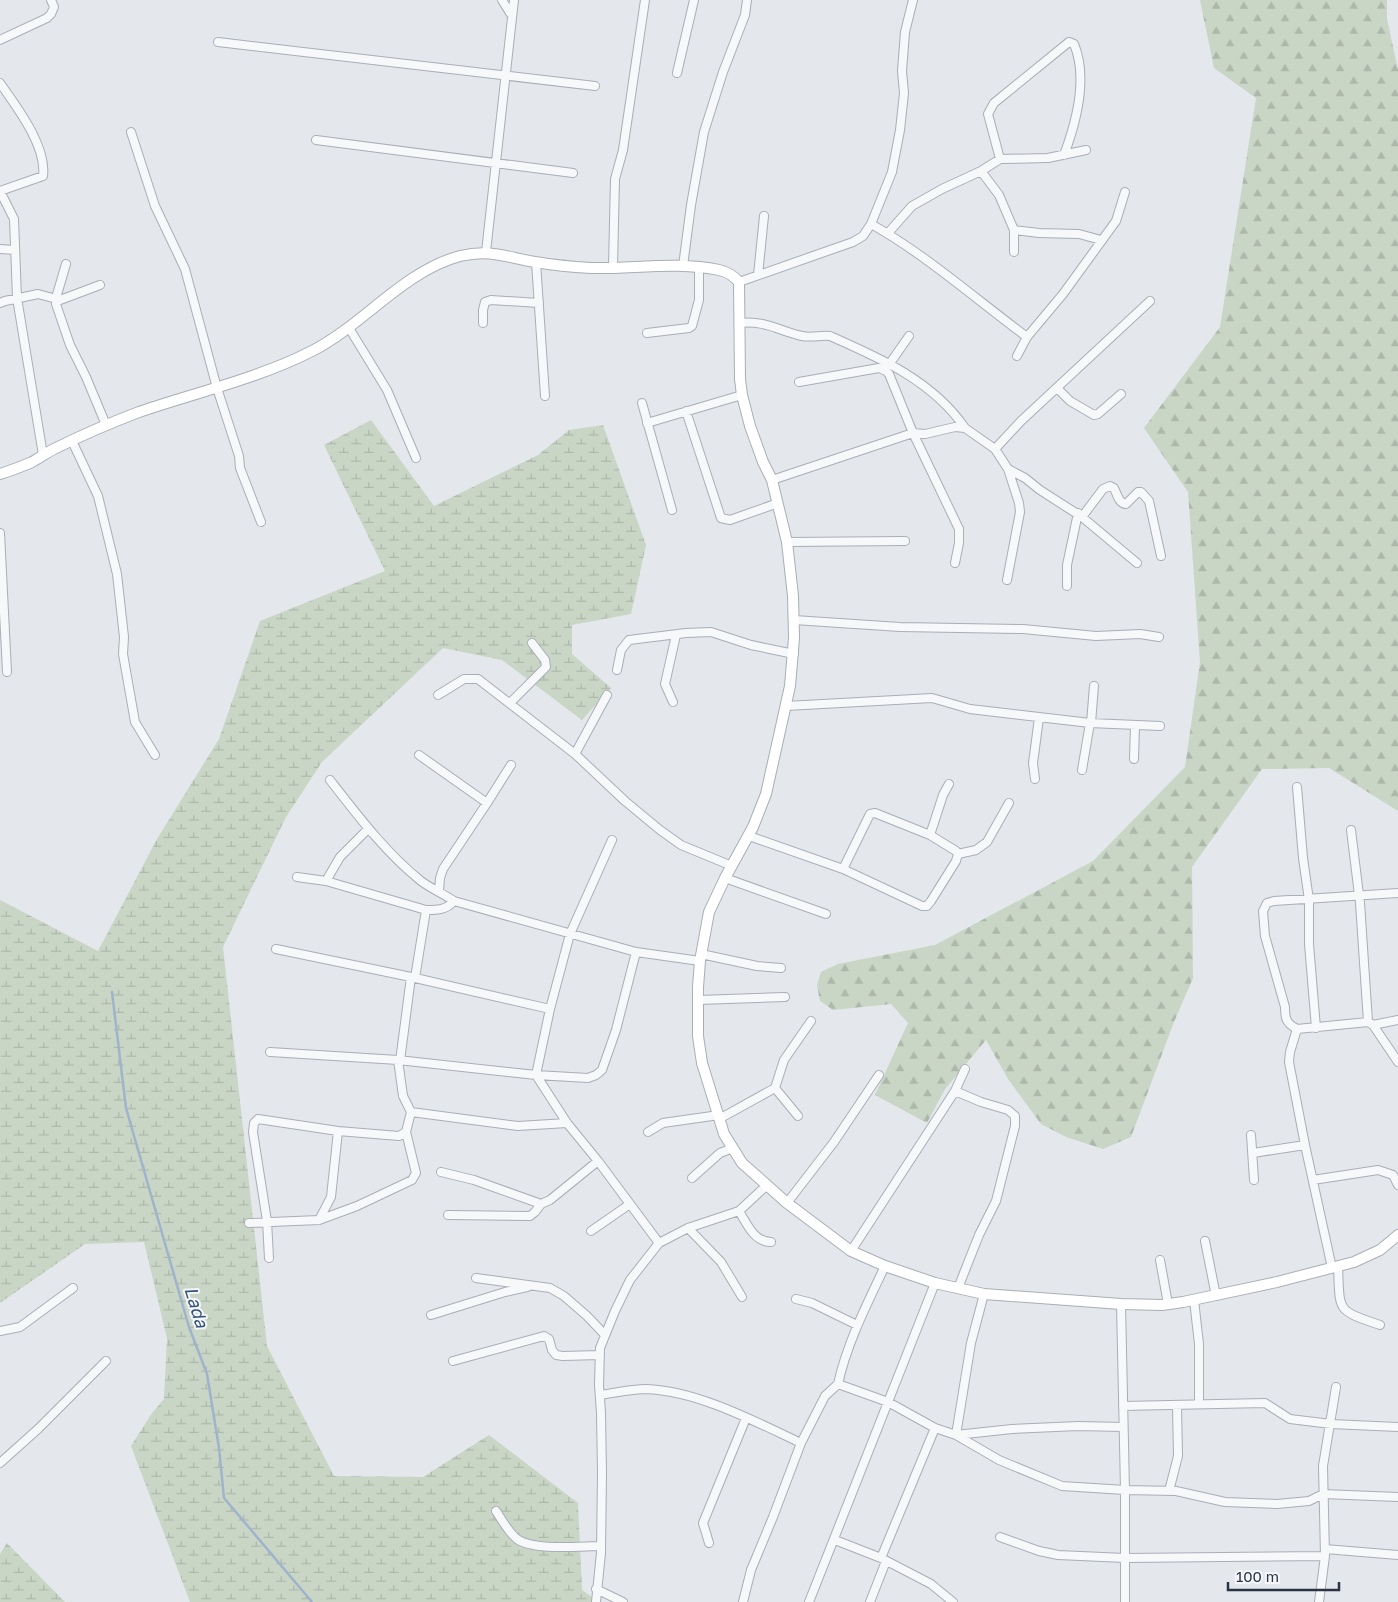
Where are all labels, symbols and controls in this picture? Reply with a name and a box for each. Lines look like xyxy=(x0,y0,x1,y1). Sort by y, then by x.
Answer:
water label: Lada xyxy=(180,1284,214,1331)
scale bar xyxy=(1228,1560,1339,1592)
text: 100 m xyxy=(1236,1567,1279,1585)

